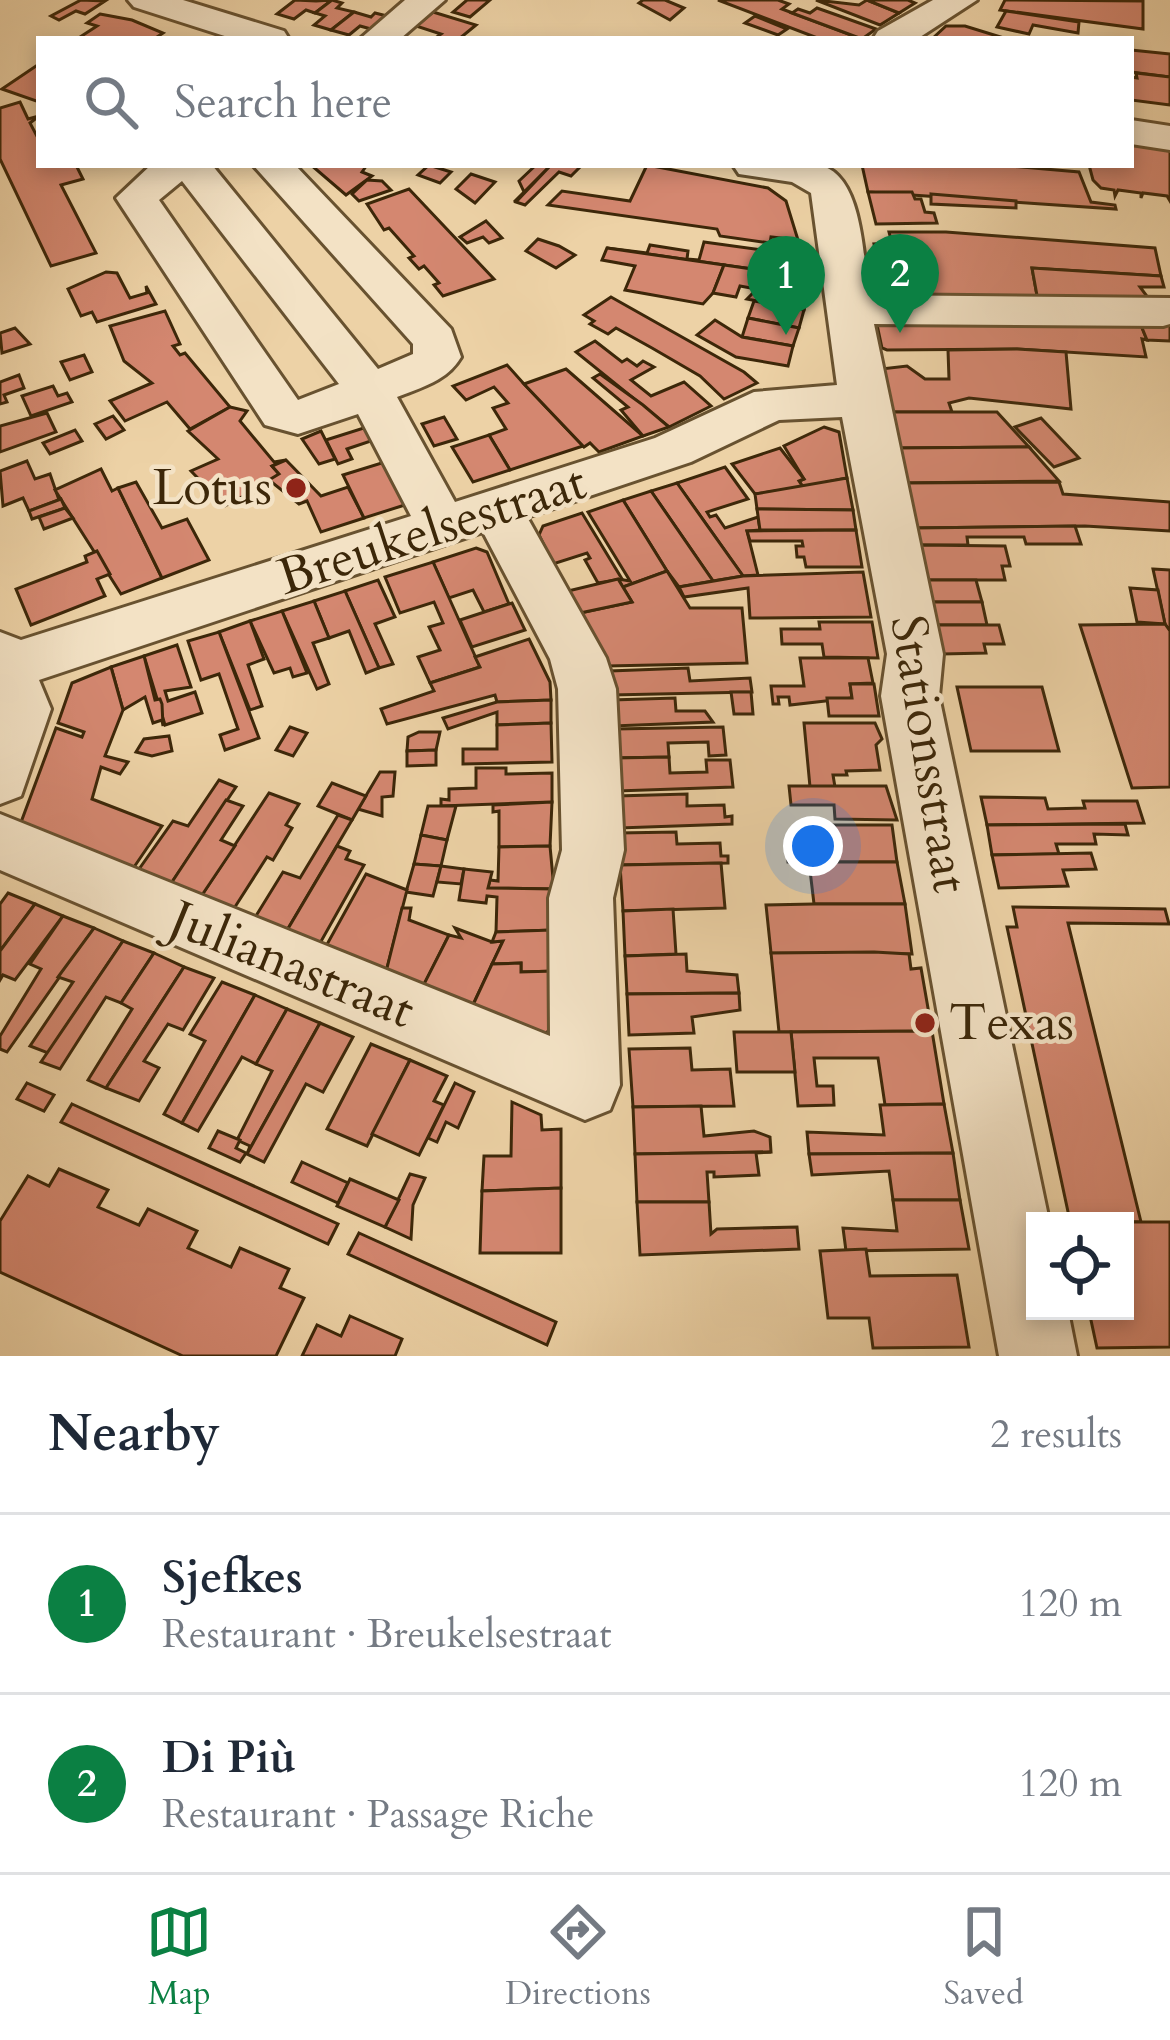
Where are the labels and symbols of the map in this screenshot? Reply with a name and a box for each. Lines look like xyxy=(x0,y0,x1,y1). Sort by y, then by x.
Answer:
pin: 2 xyxy=(861,234,939,333)
pin: 1 xyxy=(747,236,825,335)
street label: Breukelsestraat xyxy=(269,447,595,613)
place label: Lotus xyxy=(152,453,272,523)
marker: Lotus xyxy=(283,475,309,501)
street label: Stationsstraat xyxy=(873,610,985,898)
your location xyxy=(783,816,843,876)
street label: Julianastraat xyxy=(153,882,425,1046)
place label: Texas xyxy=(949,988,1074,1058)
marker: Texas xyxy=(912,1010,938,1036)

